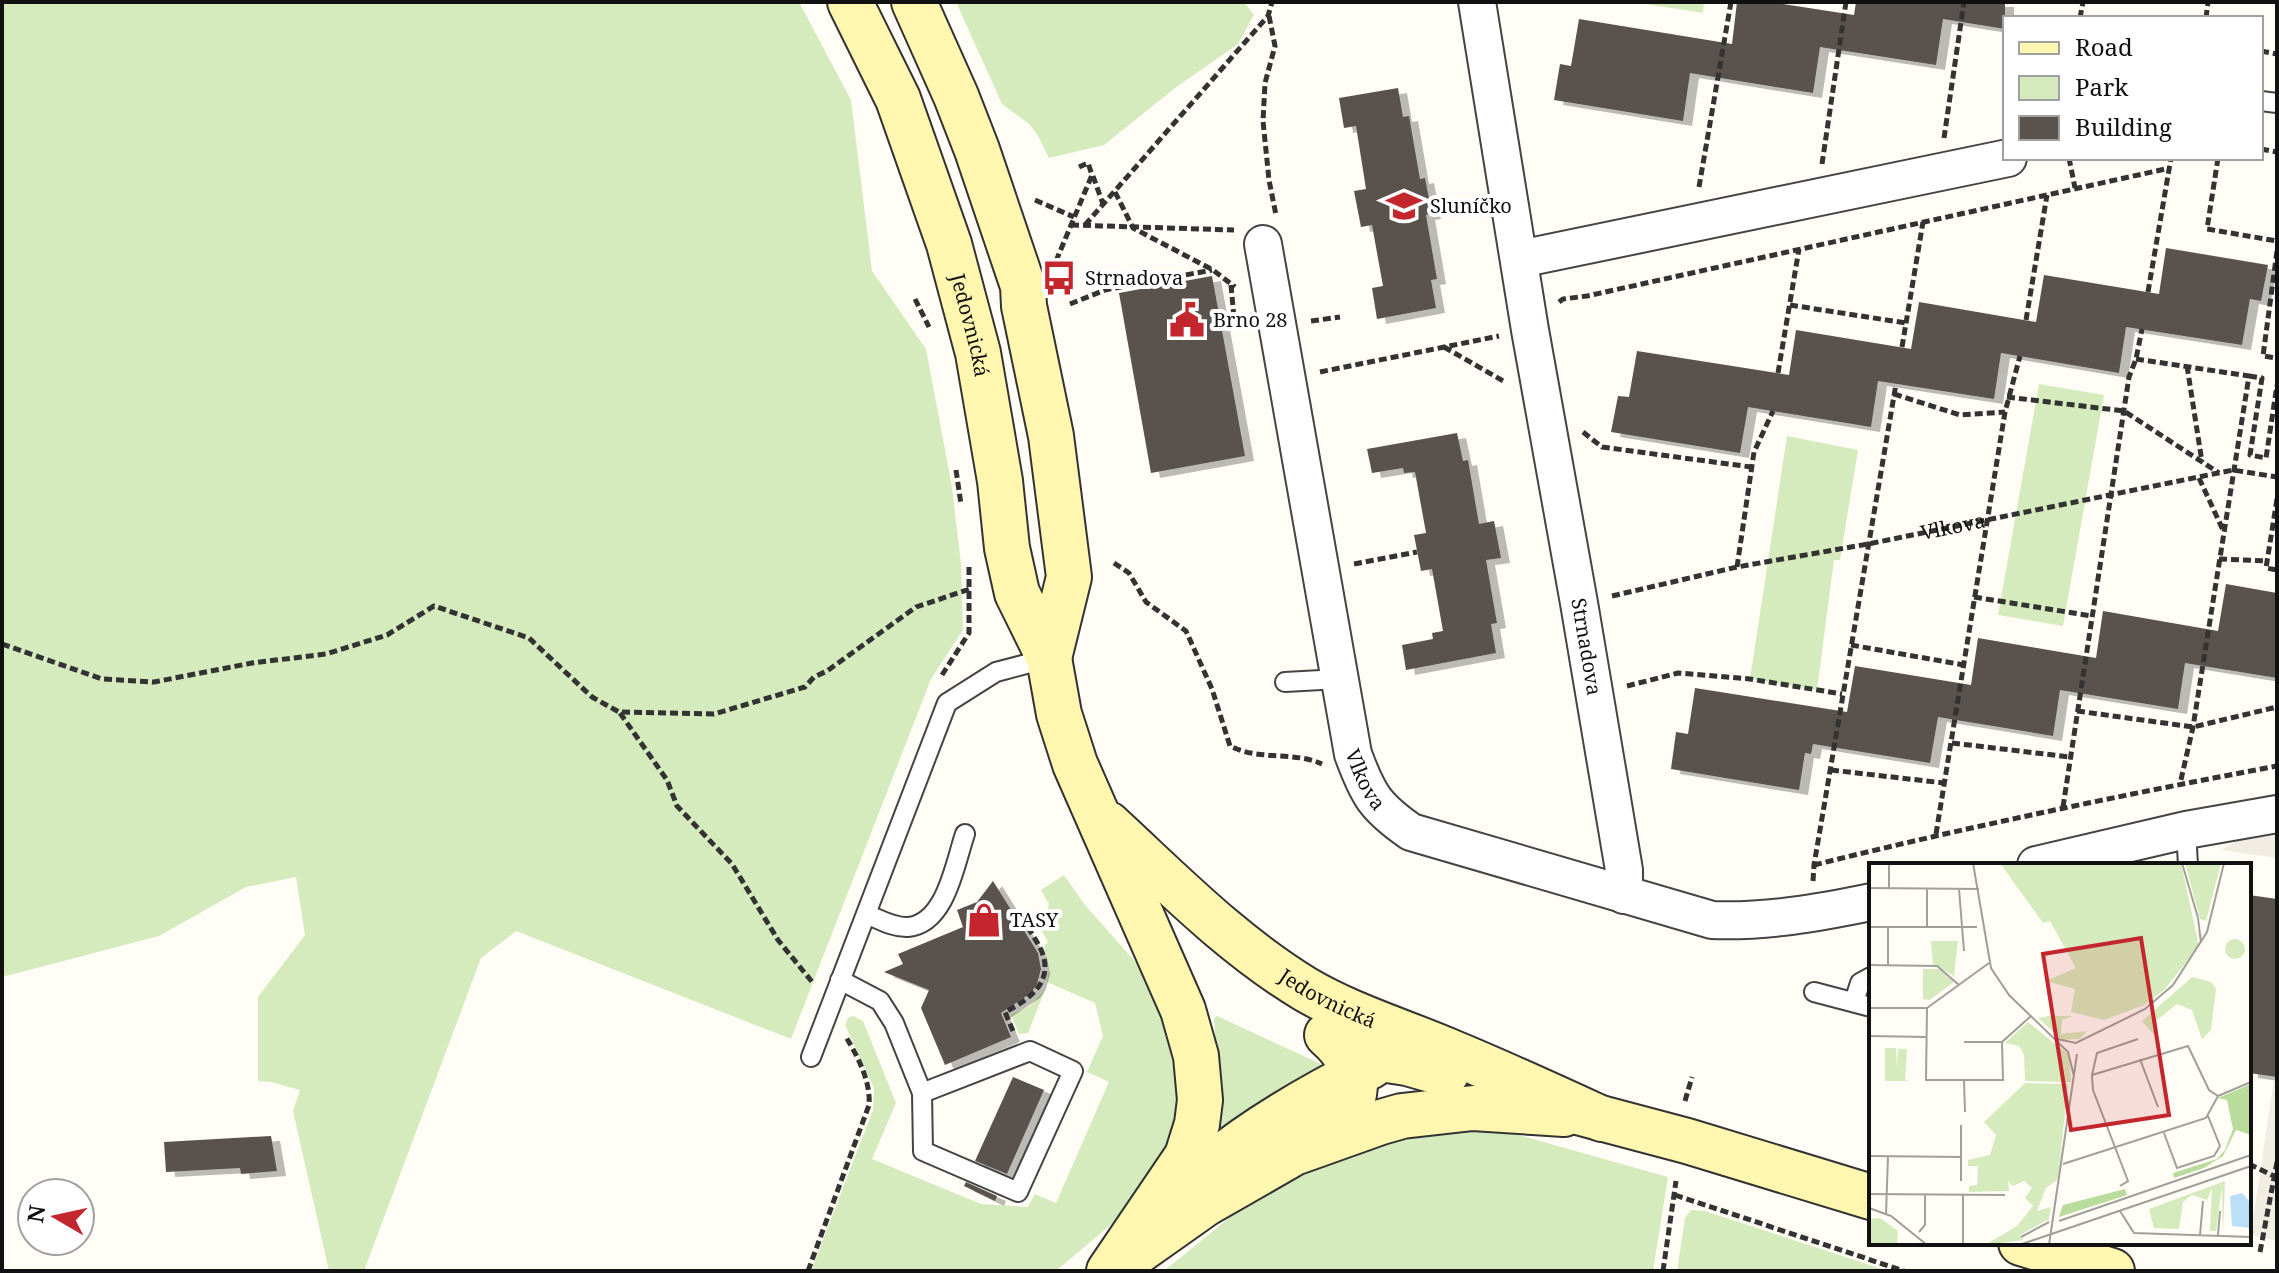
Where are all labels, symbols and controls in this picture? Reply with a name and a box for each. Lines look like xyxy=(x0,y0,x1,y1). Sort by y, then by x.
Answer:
legend xyxy=(2003,16,2263,160)
text: Road xyxy=(2075,30,2133,63)
text: Park xyxy=(2075,70,2129,103)
text: Building xyxy=(2075,110,2172,143)
school or university icon: Sluníčko xyxy=(1385,187,1423,225)
place label: Sluníčko xyxy=(1430,192,1512,219)
bus stop icon: Strnadova xyxy=(1040,259,1078,297)
place label: Strnadova xyxy=(1085,264,1183,291)
street label: Jedovnická xyxy=(944,270,996,379)
public building icon: Brno 28 xyxy=(1168,301,1206,339)
place label: Brno 28 xyxy=(1213,306,1288,333)
street label: Vlkova xyxy=(1918,507,1988,546)
street label: Strnadova xyxy=(1565,596,1608,697)
street label: Vlkova xyxy=(1339,745,1392,816)
inset map xyxy=(1869,863,2251,1245)
shop icon: TASY xyxy=(965,901,1003,939)
place label: TASY xyxy=(1010,906,1059,933)
street label: Jedovnická xyxy=(1273,962,1380,1034)
north arrow xyxy=(16,1177,96,1257)
text: N xyxy=(19,1203,51,1225)

